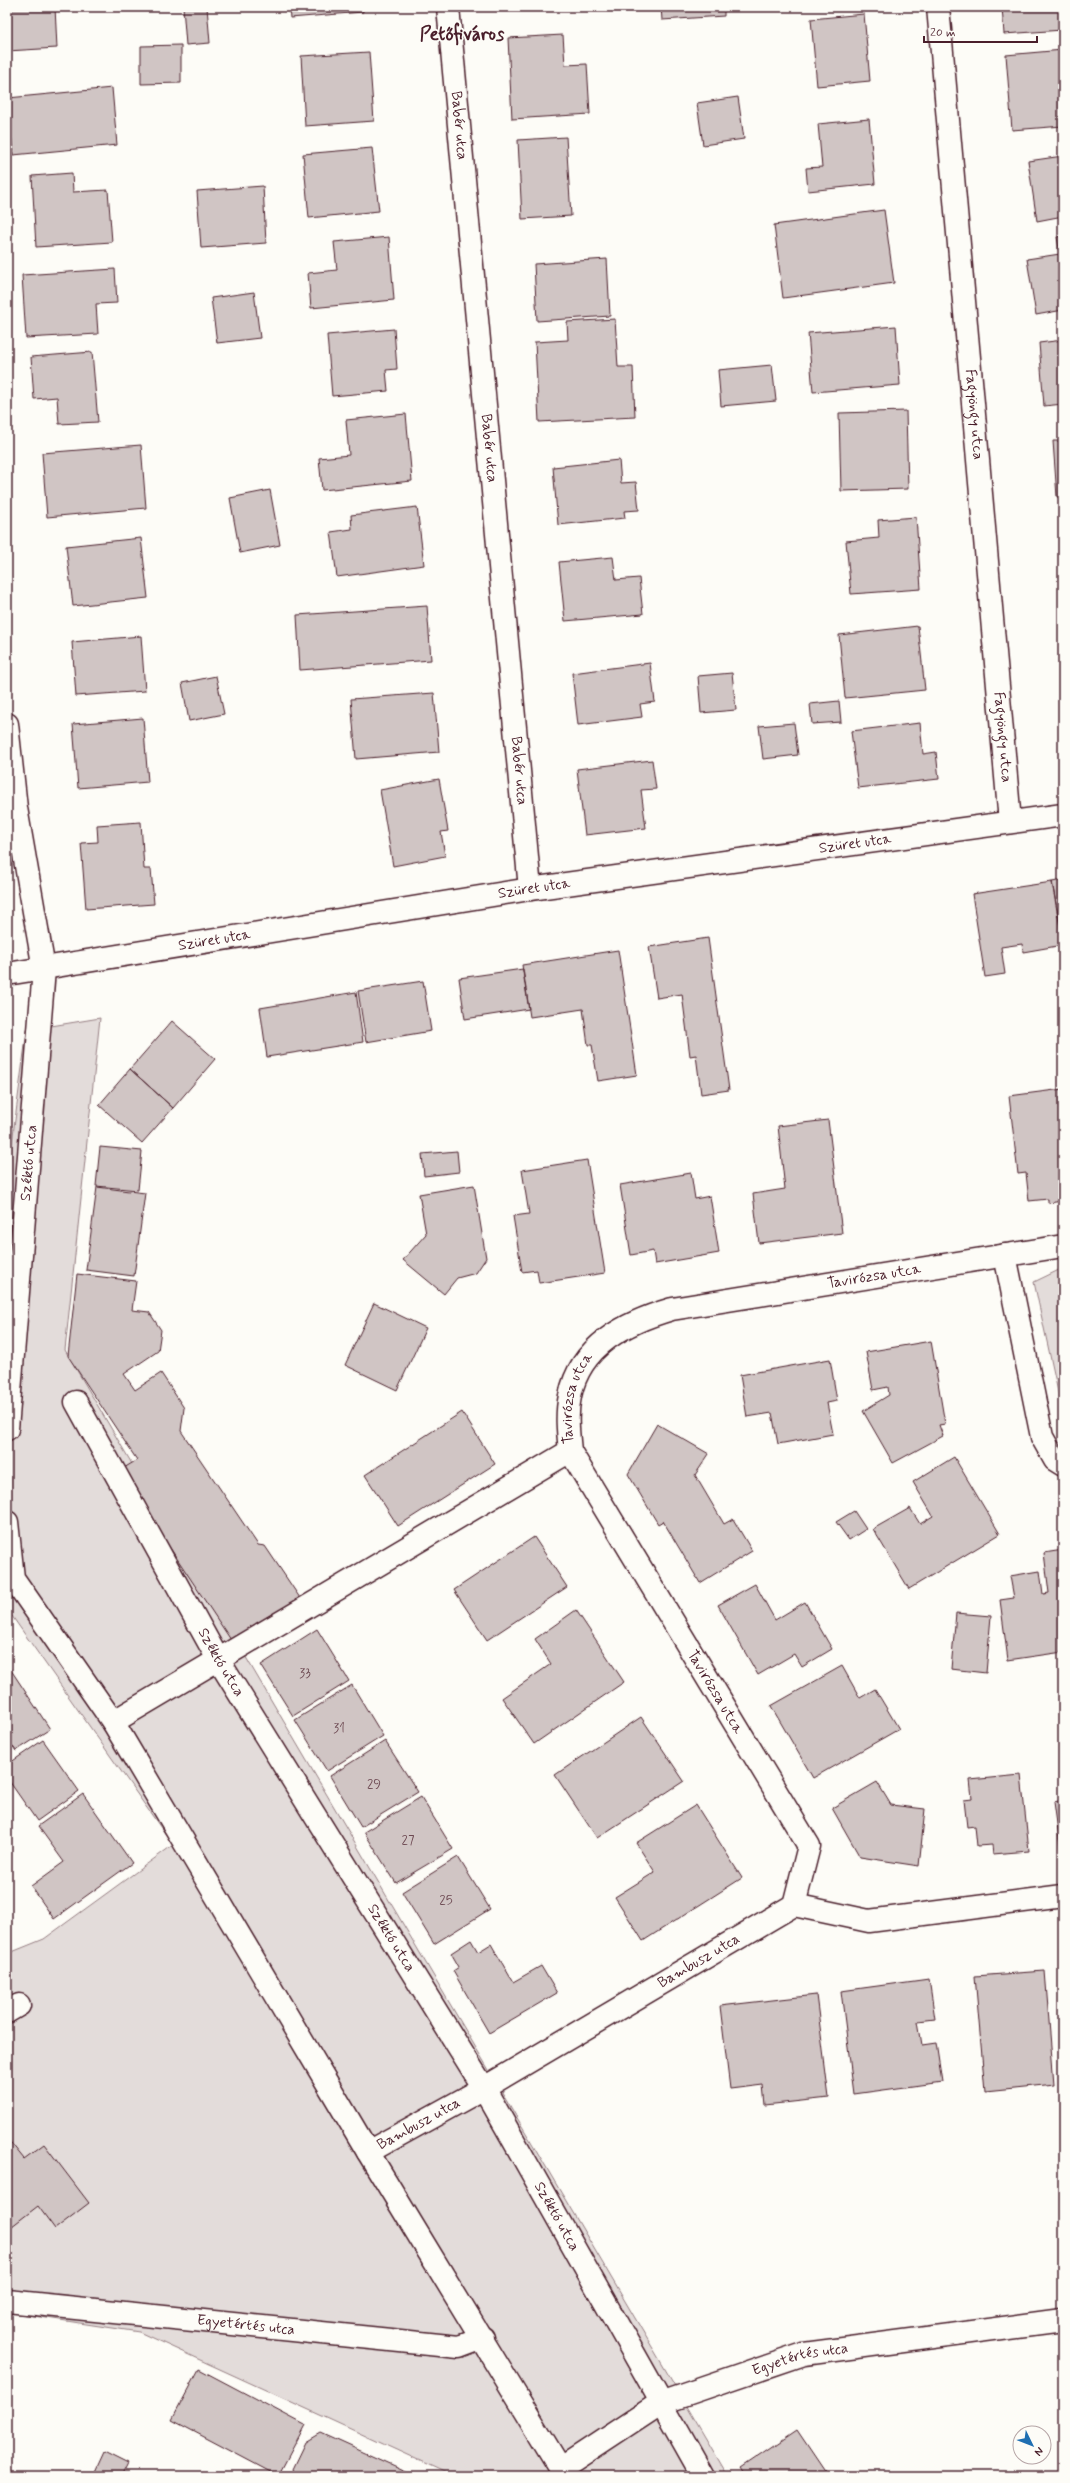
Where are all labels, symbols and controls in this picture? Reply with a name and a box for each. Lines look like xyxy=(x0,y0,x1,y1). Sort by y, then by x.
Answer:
scale bar xyxy=(924,18,1037,44)
district label: Petőfiváros xyxy=(420,22,505,47)
text: 20 m xyxy=(930,25,956,41)
street label: Babér utca xyxy=(446,90,472,161)
street label: Fagyöngy utca xyxy=(960,368,988,461)
street label: Babér utca xyxy=(476,413,502,483)
street label: Fagyöngy utca xyxy=(989,691,1016,783)
street label: Babér utca xyxy=(506,736,532,806)
street label: Szüret utca xyxy=(818,829,893,859)
street label: Szüret utca xyxy=(497,873,573,904)
street label: Szüret utca xyxy=(177,924,253,956)
street label: Széktó utca xyxy=(16,1124,42,1202)
street label: Tavirózsa utca xyxy=(826,1259,923,1294)
street label: Tavirózsa utca xyxy=(558,1348,599,1445)
street label: Széktó utca xyxy=(193,1625,249,1701)
street label: Tavirózsa utca xyxy=(682,1646,748,1739)
house number: 33 xyxy=(299,1665,311,1682)
house number: 31 xyxy=(333,1720,345,1737)
house number: 29 xyxy=(367,1776,381,1793)
house number: 27 xyxy=(402,1832,415,1849)
house number: 25 xyxy=(439,1892,453,1909)
street label: Széktó utca xyxy=(362,1900,420,1976)
street label: Bambusz utca xyxy=(654,1929,744,1993)
street label: Bambusz utca xyxy=(374,2093,464,2155)
street label: Széktó utca xyxy=(529,2178,584,2255)
street label: Egyetértés utca xyxy=(196,2310,296,2340)
street label: Egyetértés utca xyxy=(750,2338,849,2381)
north arrow xyxy=(1012,2425,1052,2465)
text: N xyxy=(1031,2444,1046,2459)

